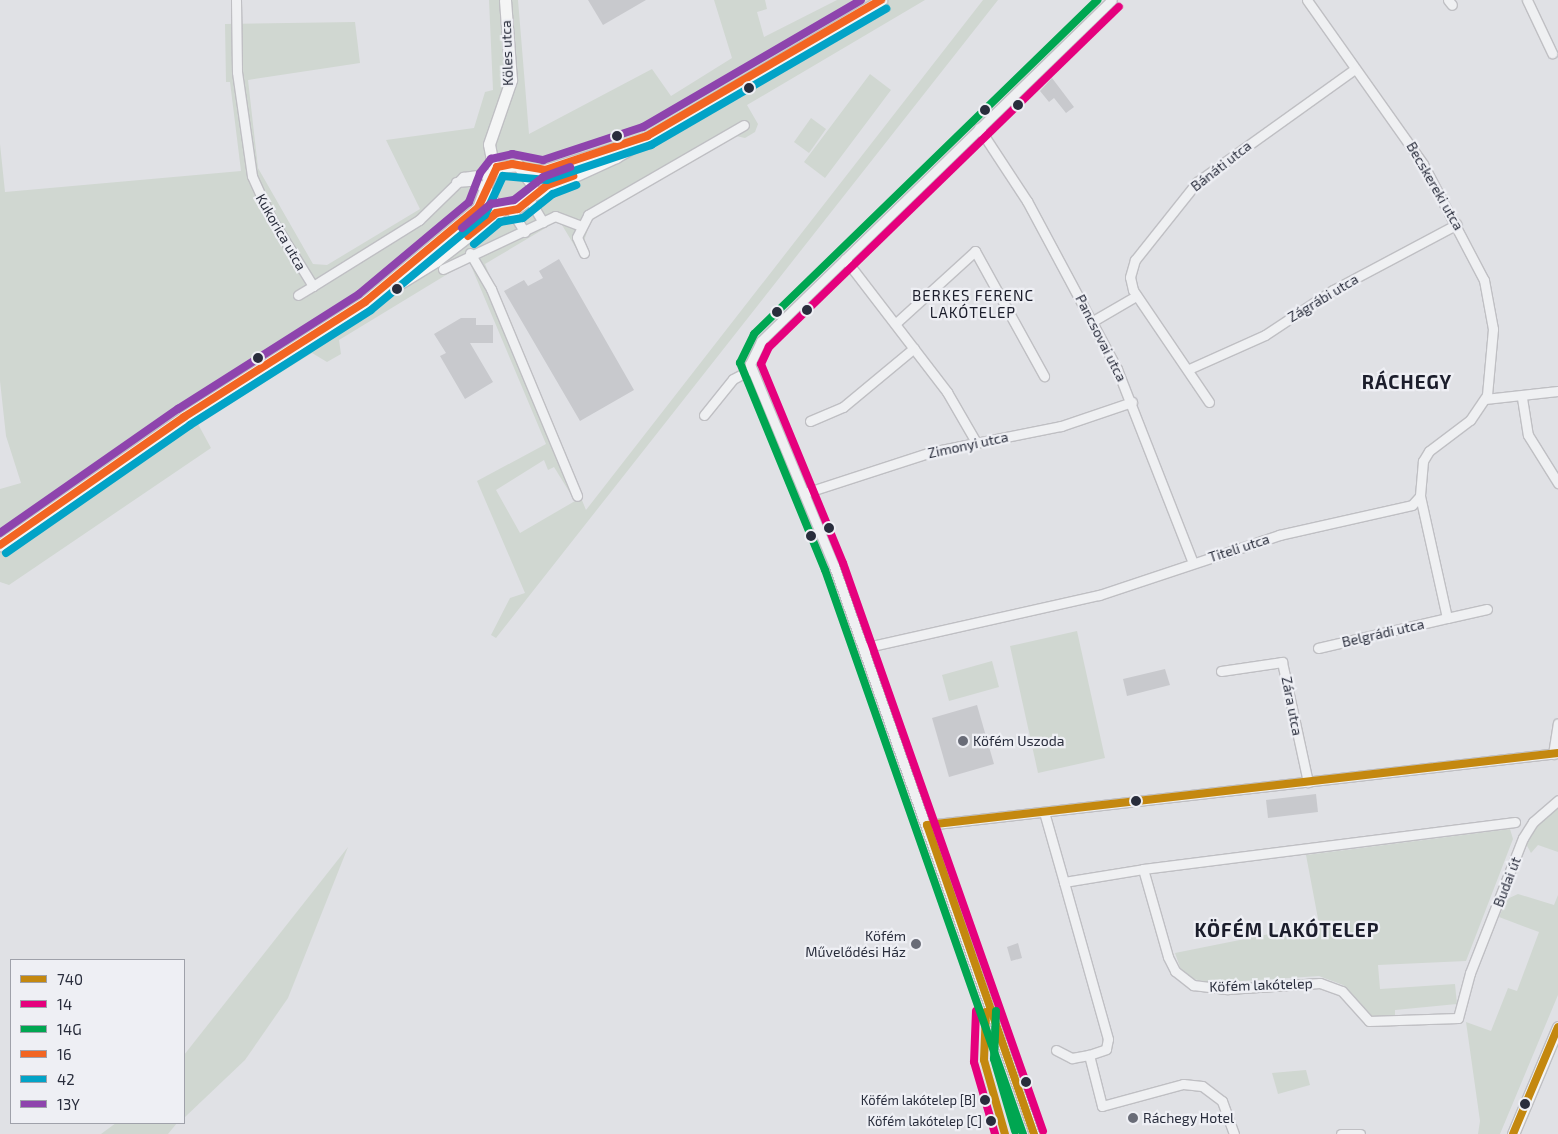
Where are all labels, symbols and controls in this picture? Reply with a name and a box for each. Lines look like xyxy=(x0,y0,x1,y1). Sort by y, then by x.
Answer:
street label: Köles utca xyxy=(497,20,517,86)
unlabelled marker xyxy=(744,83,754,93)
unlabelled marker xyxy=(1013,100,1023,110)
unlabelled marker xyxy=(980,105,990,115)
unlabelled marker xyxy=(612,131,622,141)
street label: Bánáti utca xyxy=(1187,137,1255,195)
street label: Becskereki utca xyxy=(1403,139,1467,233)
street label: Kukorica utca xyxy=(252,191,310,273)
street label: Zágrábi utca xyxy=(1285,270,1361,326)
unlabelled marker xyxy=(392,284,402,294)
district label: BERKES FERENC LAKÓTELEP xyxy=(910,286,1036,321)
street label: Pancsovai utca xyxy=(1072,292,1130,384)
unlabelled marker xyxy=(802,305,812,315)
unlabelled marker xyxy=(772,307,782,317)
unlabelled marker xyxy=(253,353,263,363)
district label: RÁCHEGY xyxy=(1361,371,1453,393)
street label: Zimonyi utca xyxy=(926,428,1010,462)
unlabelled marker xyxy=(824,523,834,533)
street label: Titeli utca xyxy=(1206,530,1272,566)
unlabelled marker xyxy=(806,531,816,541)
street label: Belgrádi utca xyxy=(1340,615,1426,651)
street label: Zára utca xyxy=(1278,675,1306,737)
place label: Köfém Uszoda xyxy=(973,733,1064,749)
marker: Köfém Uszoda xyxy=(957,735,969,747)
unlabelled marker xyxy=(1131,796,1141,806)
street label: Budai út xyxy=(1490,855,1524,909)
district label: KÖFÉM LAKÓTELEP xyxy=(1193,919,1381,941)
place label: Köfém Művelődési Ház xyxy=(805,928,906,960)
marker: Köfém Művelődési Ház xyxy=(910,938,922,950)
legend xyxy=(10,959,185,1124)
text: 740 xyxy=(57,970,83,988)
street label: Köfém lakótelep xyxy=(1209,975,1313,995)
text: 14 xyxy=(57,995,72,1013)
text: 14G xyxy=(57,1020,82,1038)
text: 16 xyxy=(57,1045,72,1063)
text: 42 xyxy=(57,1070,75,1088)
unlabelled marker xyxy=(1021,1077,1031,1087)
place label: Köfém lakótelep [B] xyxy=(861,1092,976,1108)
text: 13Y xyxy=(57,1095,80,1113)
marker: Köfém lakótelep [B] xyxy=(980,1095,990,1105)
unlabelled marker xyxy=(1520,1099,1530,1109)
place label: Ráchegy Hotel xyxy=(1143,1110,1234,1126)
marker: Ráchegy Hotel xyxy=(1127,1112,1139,1124)
place label: Köfém lakótelep [C] xyxy=(867,1113,982,1129)
marker: Köfém lakótelep [C] xyxy=(986,1116,996,1126)

